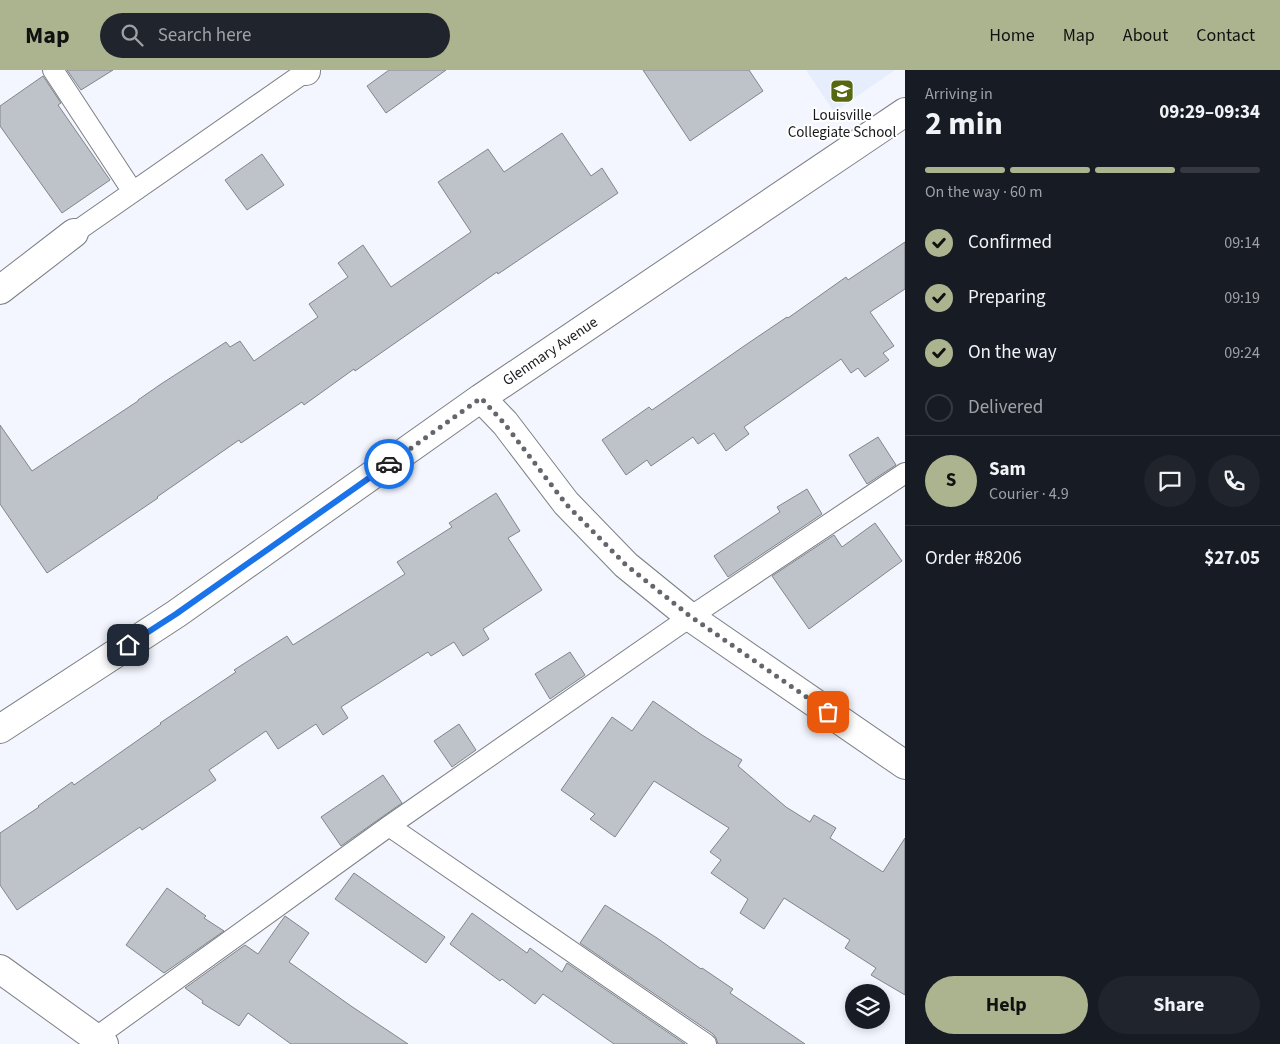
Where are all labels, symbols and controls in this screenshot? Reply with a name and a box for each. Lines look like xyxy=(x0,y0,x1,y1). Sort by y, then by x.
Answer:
search box xyxy=(100,13,450,58)
text: Map xyxy=(25,18,70,53)
icon: search xyxy=(118,21,146,49)
text: Search here xyxy=(158,22,251,49)
text: Home xyxy=(989,23,1035,48)
text: Map xyxy=(1063,23,1095,48)
text: About xyxy=(1123,23,1168,48)
text: Contact xyxy=(1196,23,1255,48)
school or university icon: Louisville Collegiate School xyxy=(829,78,855,104)
text: Arriving in xyxy=(925,83,993,105)
text: 09:29–09:34 xyxy=(1159,99,1260,126)
text: 2 min xyxy=(925,101,1003,147)
place label: Louisville Collegiate School xyxy=(788,105,896,143)
text: On the way · 60 m xyxy=(925,181,1042,203)
icon: check xyxy=(925,229,953,257)
text: Confirmed xyxy=(968,229,1052,256)
text: 09:14 xyxy=(1224,232,1260,254)
icon: check xyxy=(925,284,953,312)
text: Preparing xyxy=(968,284,1046,311)
text: 09:19 xyxy=(1224,287,1260,309)
street label: Glenmary Avenue xyxy=(499,312,602,391)
icon: check xyxy=(925,339,953,367)
text: On the way xyxy=(968,339,1057,366)
text: 09:24 xyxy=(1224,342,1260,364)
text: Delivered xyxy=(968,394,1043,421)
courier xyxy=(364,439,414,489)
icon: car xyxy=(375,450,403,478)
button: chat xyxy=(1144,455,1196,507)
button: phone xyxy=(1208,455,1260,507)
text: Sam xyxy=(989,456,1026,483)
text: S xyxy=(946,467,956,494)
text: Courier · 4.9 xyxy=(989,483,1069,505)
text: Order #8206 xyxy=(925,545,1022,572)
text: $27.05 xyxy=(1204,545,1260,572)
pin xyxy=(107,624,149,666)
icon: home xyxy=(114,631,142,659)
pin xyxy=(807,691,849,733)
icon: bag xyxy=(814,698,842,726)
button: Help xyxy=(925,976,1088,1034)
button: Share xyxy=(1098,976,1260,1034)
map controls xyxy=(845,984,890,1029)
button: layers xyxy=(845,984,890,1029)

